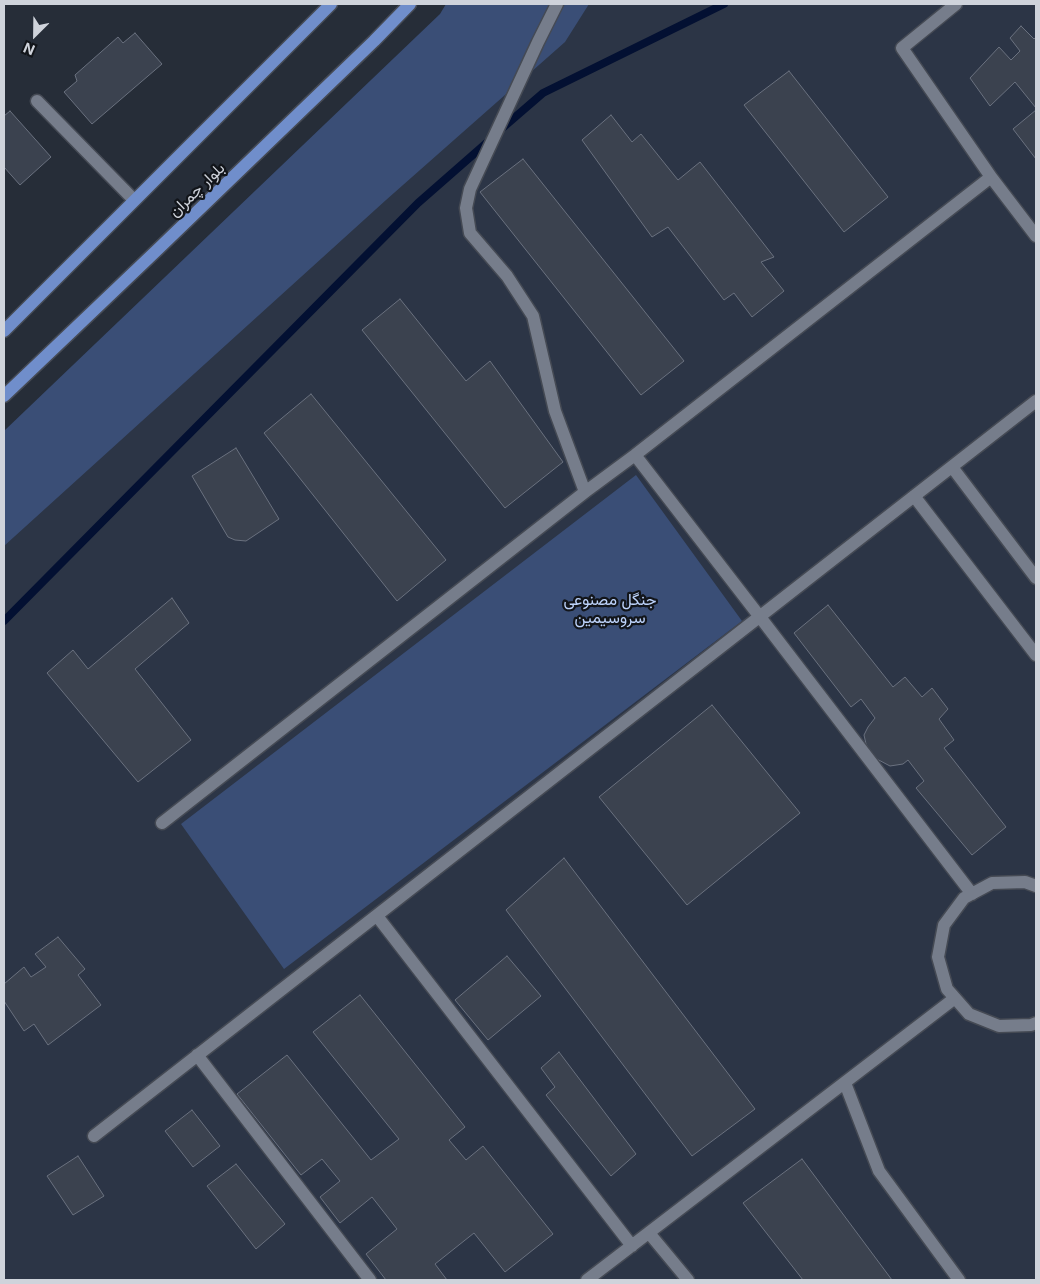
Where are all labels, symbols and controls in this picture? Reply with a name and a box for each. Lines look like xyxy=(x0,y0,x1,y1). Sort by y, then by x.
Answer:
north arrow xyxy=(10,10,60,60)
text: N xyxy=(21,39,37,59)
street label: بلوار چمران xyxy=(165,159,229,221)
park label: جنگل مصنوعی سروسیمین xyxy=(563,590,657,628)

